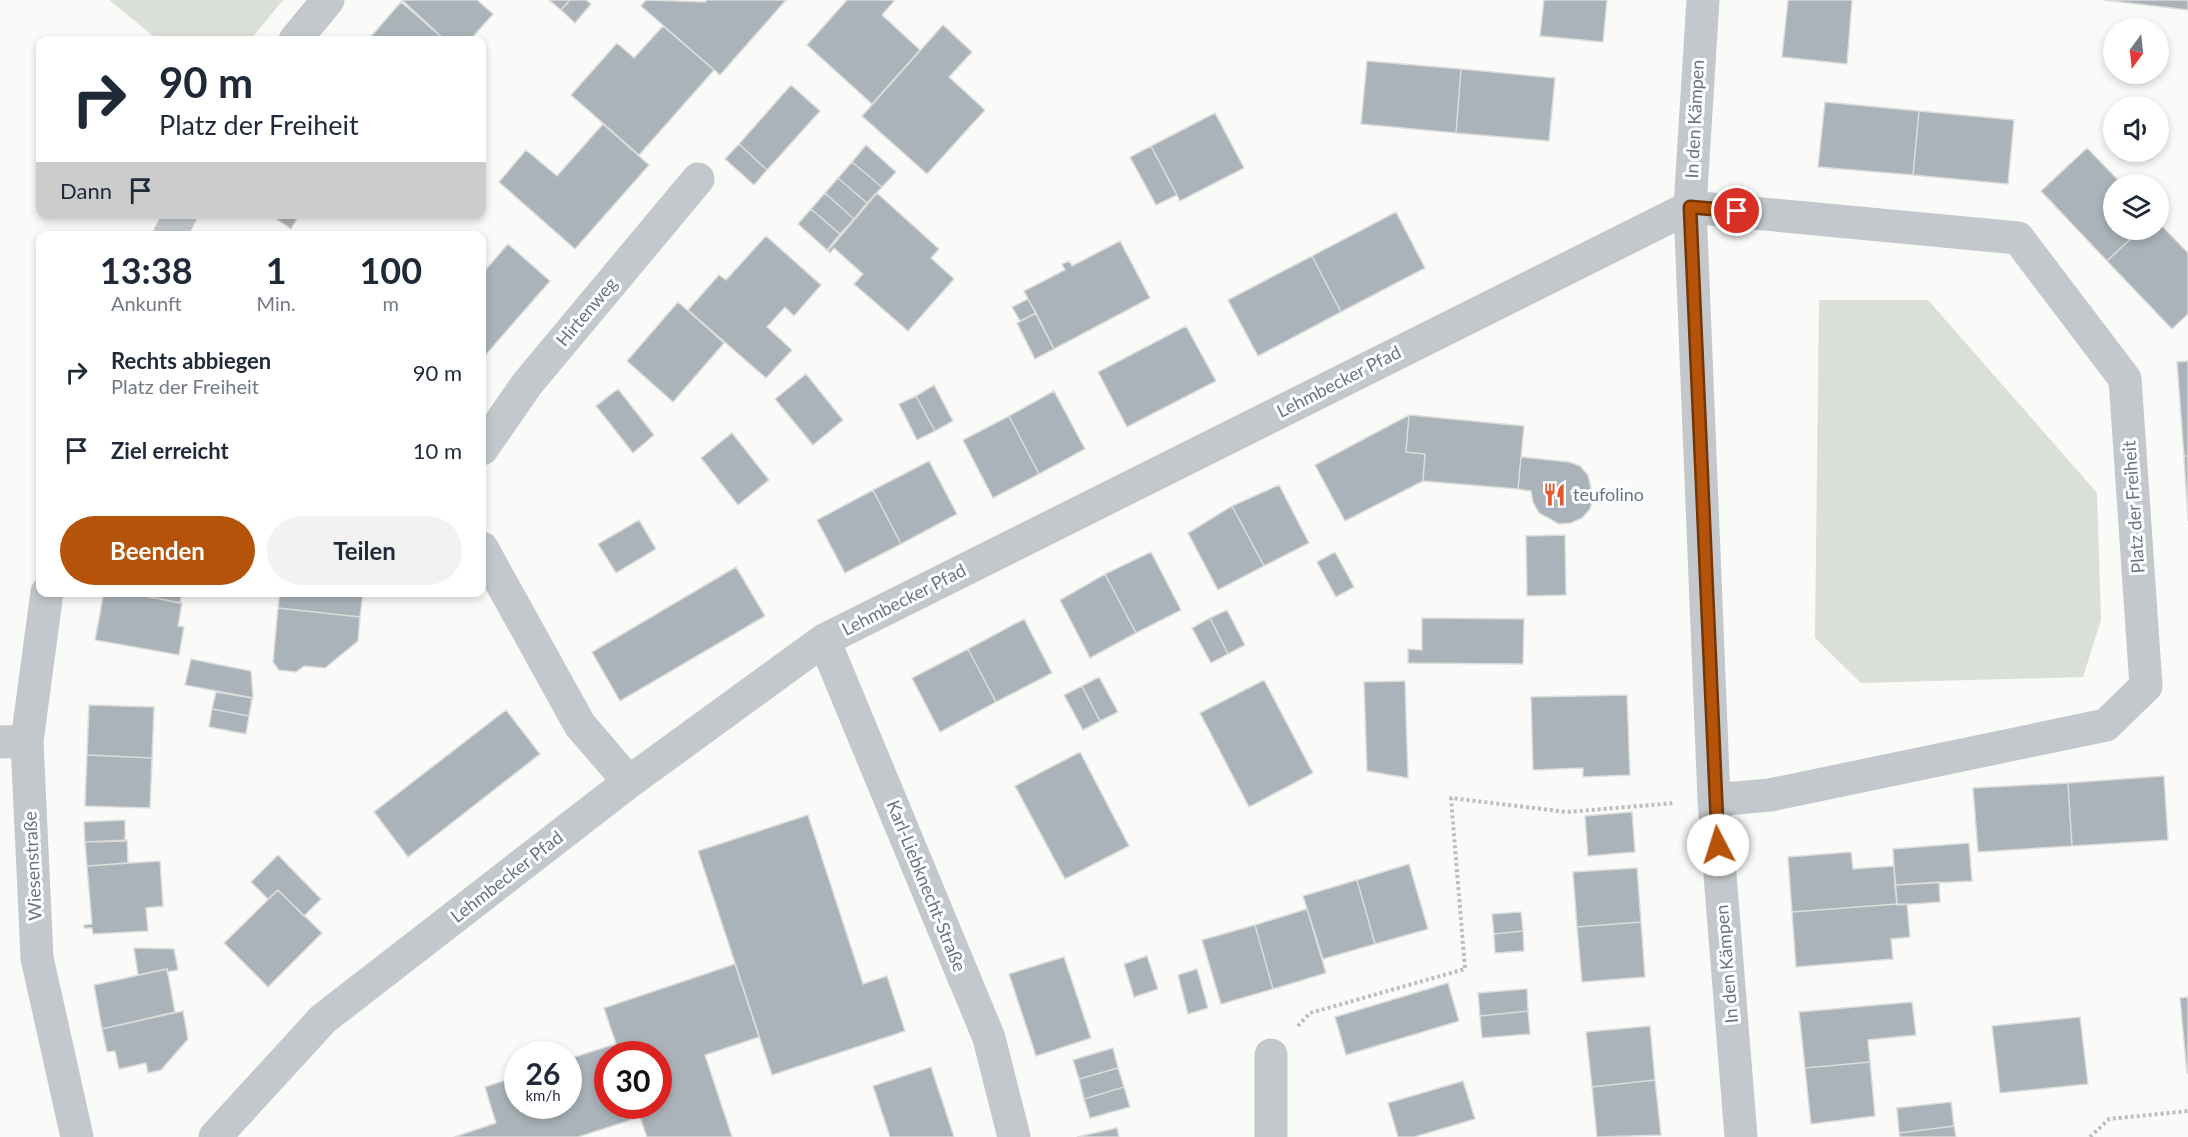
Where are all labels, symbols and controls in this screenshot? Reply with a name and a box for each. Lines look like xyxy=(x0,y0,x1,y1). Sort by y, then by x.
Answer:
north arrow xyxy=(2103,18,2169,84)
map controls xyxy=(2103,18,2169,240)
text: 90 m xyxy=(159,57,253,107)
street label: In den Kämpen xyxy=(1680,59,1708,179)
icon: right xyxy=(60,60,138,138)
button: sound xyxy=(2103,96,2169,162)
text: Platz der Freiheit xyxy=(159,108,359,141)
icon: arrive xyxy=(124,174,157,207)
button: layers xyxy=(2103,174,2169,240)
text: Dann xyxy=(60,177,112,204)
pin xyxy=(1711,185,1762,236)
icon: arrive xyxy=(1720,194,1753,227)
text: 13:38 xyxy=(100,248,193,292)
text: 1 xyxy=(266,248,287,292)
text: 100 xyxy=(359,248,422,292)
street label: Hirtenweg xyxy=(551,272,621,350)
text: Ankunft xyxy=(111,291,182,315)
text: Min. xyxy=(257,291,296,315)
text: m xyxy=(383,291,399,315)
street label: Lehmbecker Pfad xyxy=(1273,340,1404,422)
text: Rechts abbiegen xyxy=(111,347,271,374)
icon: right xyxy=(60,356,93,389)
text: 90 m xyxy=(413,359,462,386)
text: Platz der Freiheit xyxy=(111,374,259,398)
icon: arrive xyxy=(60,434,93,467)
text: Ziel erreicht xyxy=(111,437,229,464)
text: 10 m xyxy=(413,437,462,464)
street label: Platz der Freiheit xyxy=(2117,439,2149,574)
restaurant icon: teufolino xyxy=(1542,482,1568,508)
place label: teufolino xyxy=(1573,483,1644,505)
button: Beenden xyxy=(60,516,255,585)
button: Teilen xyxy=(267,516,462,585)
street label: Lehmbecker Pfad xyxy=(838,558,969,640)
street label: Karl-Liebknecht-Straße xyxy=(882,797,971,975)
street label: Wiesenstraße xyxy=(18,811,46,921)
position arrow xyxy=(1686,813,1750,877)
street label: Lehmbecker Pfad xyxy=(446,826,567,927)
street label: In den Kämpen xyxy=(1710,904,1742,1024)
speed limit sign: 30 xyxy=(594,1041,672,1119)
text: 26 xyxy=(526,1055,560,1091)
text: km/h xyxy=(525,1086,561,1104)

